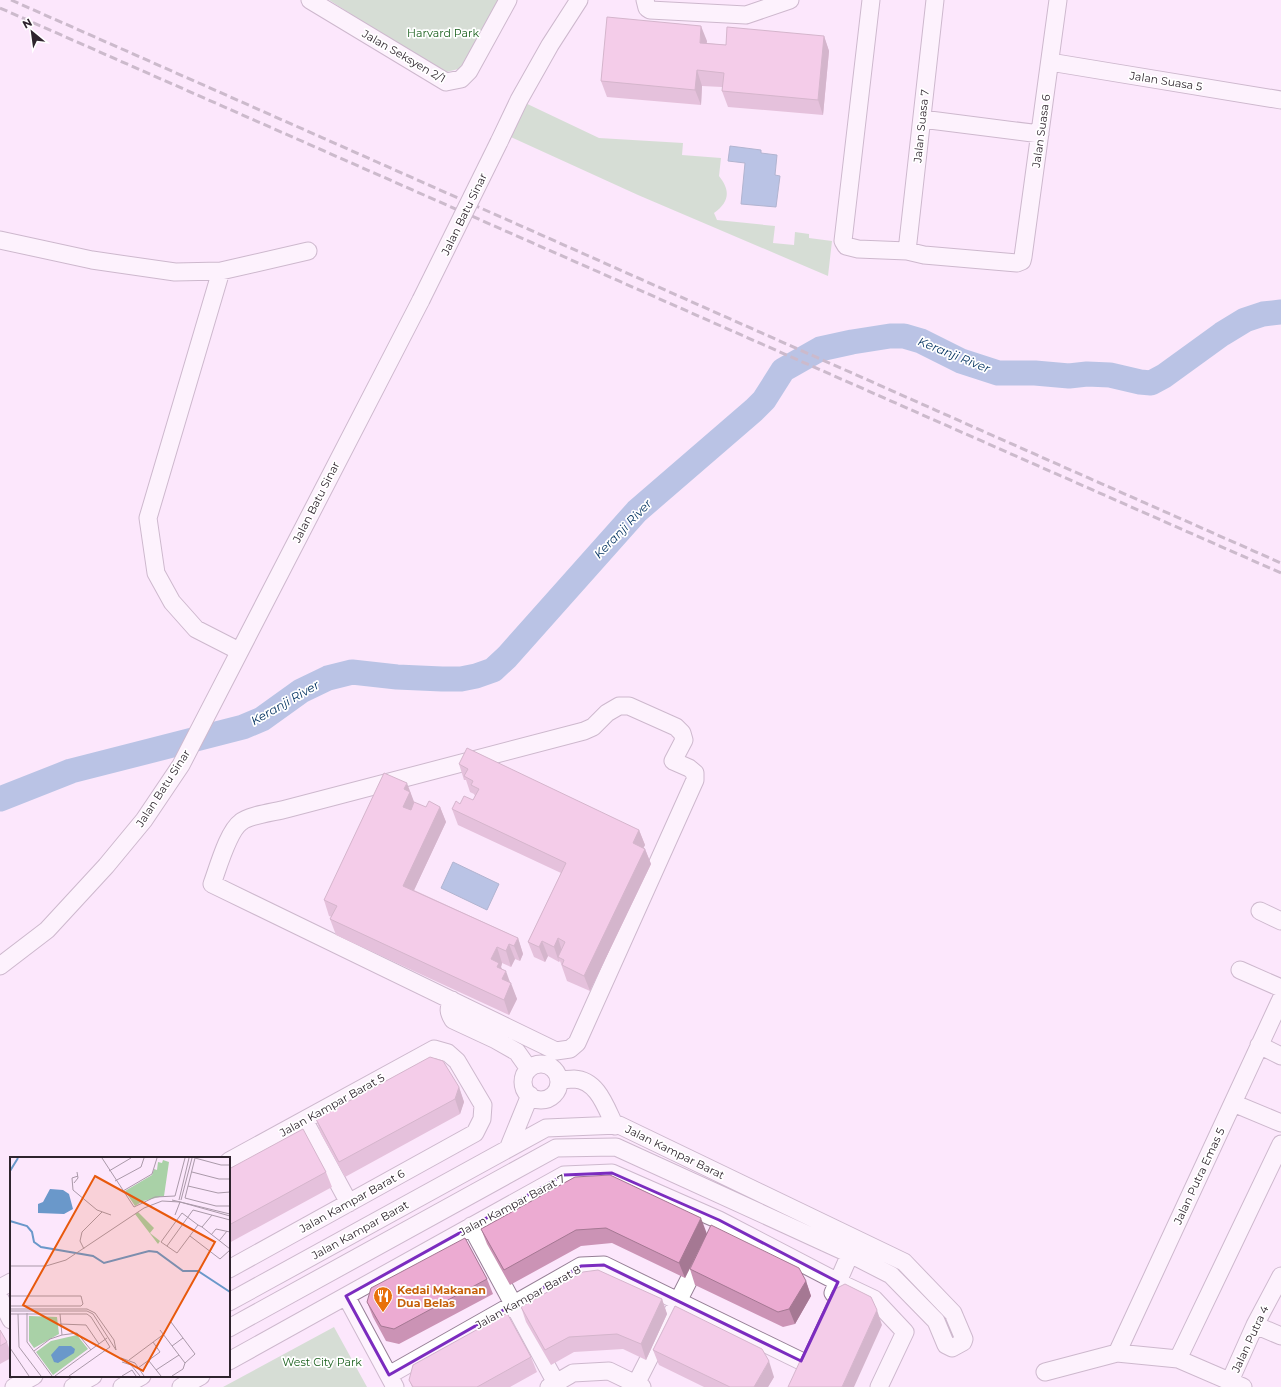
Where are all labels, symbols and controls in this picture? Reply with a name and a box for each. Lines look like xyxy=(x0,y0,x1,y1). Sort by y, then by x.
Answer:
north arrow xyxy=(12,12,52,52)
text: N xyxy=(20,15,34,32)
street label: Jalan Seksyen 2/1 xyxy=(359,26,448,86)
park label: Harvard Park xyxy=(407,26,479,40)
street label: Jalan Suasa 5 xyxy=(1128,68,1203,94)
street label: Jalan Suasa 7 xyxy=(910,89,932,164)
street label: Jalan Suasa 6 xyxy=(1029,93,1053,170)
street label: Jalan Batu Sinar xyxy=(438,171,490,258)
water label: Keranji River xyxy=(916,333,993,376)
street label: Jalan Batu Sinar xyxy=(289,459,343,546)
water label: Keranji River xyxy=(591,496,655,561)
water label: Keranji River xyxy=(248,677,322,728)
street label: Jalan Batu Sinar xyxy=(132,747,193,830)
street label: Jalan Kampar Barat 5 xyxy=(276,1070,387,1140)
street label: Jalan Kampar Barat xyxy=(622,1121,727,1182)
street label: Jalan Putra Emas 5 xyxy=(1170,1126,1228,1227)
inset map xyxy=(10,1157,230,1377)
street label: Jalan Kampar Barat 6 xyxy=(297,1167,407,1235)
street label: Jalan Kampar Barat 7 xyxy=(456,1171,567,1239)
street label: Jalan Kampar Barat xyxy=(309,1198,411,1262)
street label: Jalan Kampar Barat 8 xyxy=(472,1262,583,1332)
place label: Kedai Makanan Dua Belas xyxy=(397,1283,486,1310)
restaurant icon: Kedai Makanan Dua Belas xyxy=(372,1285,394,1313)
street label: Jalan Putra 4 xyxy=(1228,1303,1272,1376)
park label: West City Park xyxy=(282,1355,362,1369)

